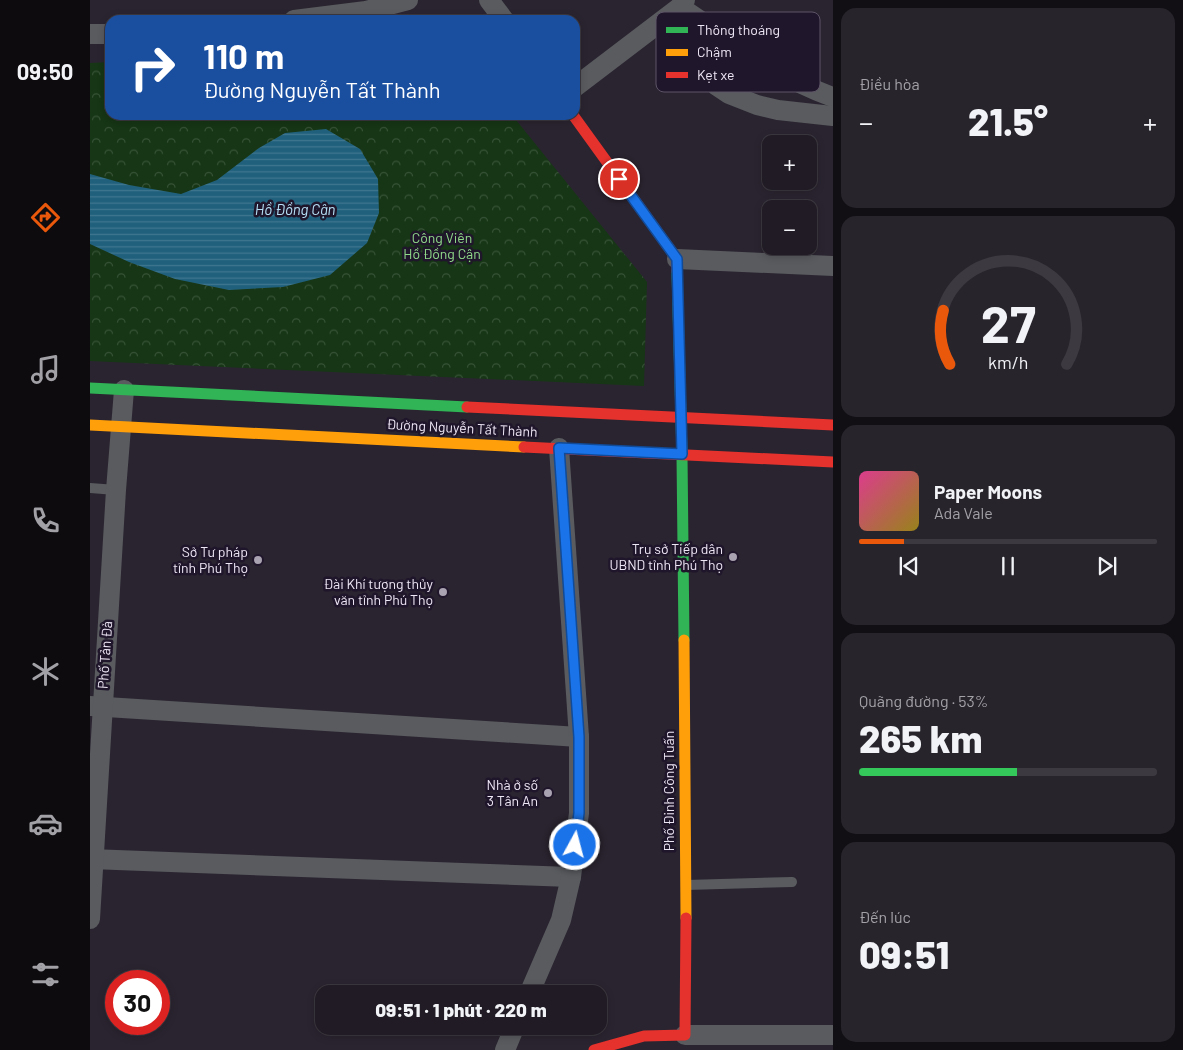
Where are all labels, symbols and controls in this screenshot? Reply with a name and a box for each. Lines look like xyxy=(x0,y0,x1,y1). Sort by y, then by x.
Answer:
legend xyxy=(656,12,820,92)
text: Thông thoáng xyxy=(697,21,780,38)
text: 110 m xyxy=(203,34,284,76)
icon: right xyxy=(120,35,185,100)
text: Chậm xyxy=(697,43,732,60)
text: 09:50 xyxy=(17,58,73,84)
text: Kẹt xe xyxy=(697,66,734,83)
text: Điều hòa xyxy=(859,74,920,93)
text: Đường Nguyễn Tất Thành xyxy=(203,76,441,102)
text: 21.5° xyxy=(968,98,1048,144)
text: − xyxy=(859,105,873,139)
text: + xyxy=(1143,105,1157,139)
map controls xyxy=(762,135,817,255)
button: + xyxy=(762,135,817,190)
pin xyxy=(598,158,640,200)
icon: arrive xyxy=(605,165,633,193)
icon: directions xyxy=(28,200,63,235)
water label: Hồ Đồng Cận xyxy=(255,200,335,218)
button: − xyxy=(762,200,817,255)
park label: Công Viên Hồ Đồng Cận xyxy=(403,229,481,262)
text: 27 xyxy=(981,291,1036,353)
text: km/h xyxy=(988,351,1028,373)
icon: music xyxy=(28,352,63,387)
street label: Đường Nguyễn Tất Thành xyxy=(386,415,538,440)
text: Paper Moons xyxy=(934,480,1042,503)
icon: phone xyxy=(28,503,63,538)
text: Ada Vale xyxy=(934,503,993,522)
place label: Trụ sở Tiếp dân UBND tỉnh Phú Thọ xyxy=(609,540,723,573)
place label: Sở Tư pháp tỉnh Phú Thọ xyxy=(173,543,248,576)
marker: Trụ sở Tiếp dân UBND tỉnh Phú Thọ xyxy=(727,551,739,563)
icon: previous xyxy=(895,552,923,580)
icon: pause xyxy=(994,552,1022,580)
icon: next xyxy=(1093,552,1121,580)
marker: Sở Tư pháp tỉnh Phú Thọ xyxy=(252,554,264,566)
place label: Đài Khí tượng thủy văn tỉnh Phú Thọ xyxy=(324,575,434,608)
marker: Đài Khí tượng thủy văn tỉnh Phú Thọ xyxy=(437,586,449,598)
street label: Phố Tản Đà xyxy=(94,621,115,689)
icon: climate xyxy=(28,654,63,689)
text: Quãng đường · 53% xyxy=(859,691,988,710)
text: 265 km xyxy=(859,715,982,761)
street label: Phố Đinh Công Tuấn xyxy=(660,731,677,851)
place label: Nhà ở số 3 Tân An xyxy=(487,776,538,809)
marker: Nhà ở số 3 Tân An xyxy=(542,787,554,799)
icon: car xyxy=(28,806,63,841)
position arrow xyxy=(548,818,600,870)
text: Đến lúc xyxy=(859,907,911,926)
text: 09:51 xyxy=(859,931,949,977)
icon: filters xyxy=(28,957,63,992)
speed limit sign: 30 xyxy=(105,970,170,1035)
text: 09:51 · 1 phút · 220 m xyxy=(375,998,547,1021)

